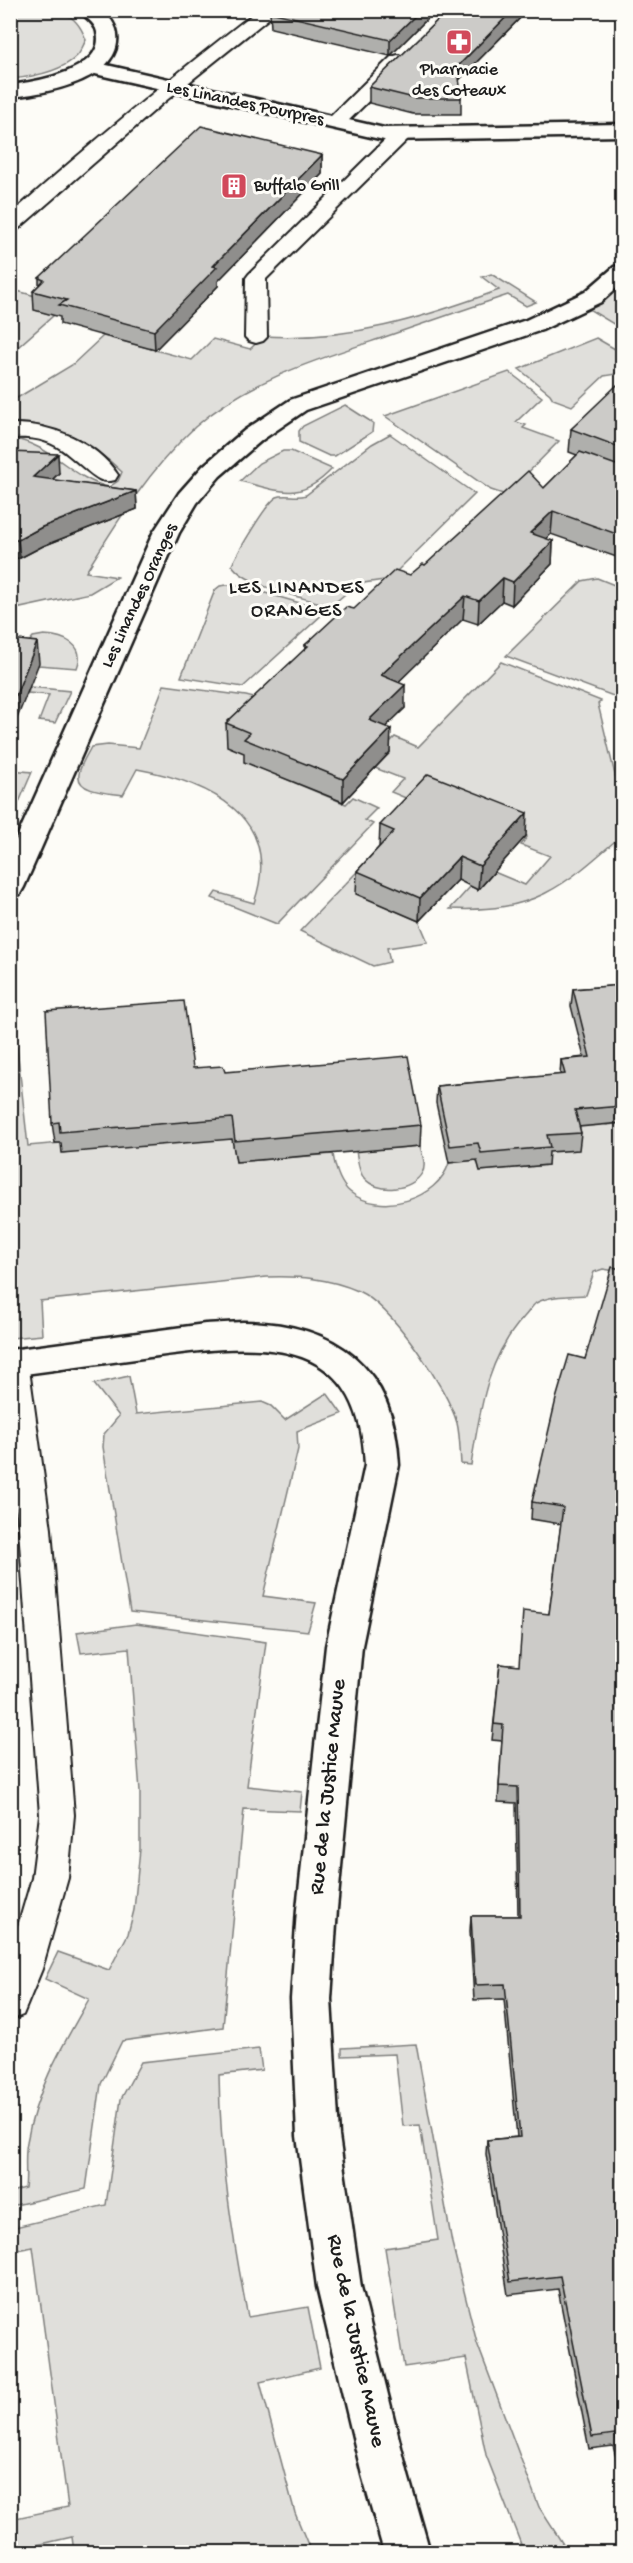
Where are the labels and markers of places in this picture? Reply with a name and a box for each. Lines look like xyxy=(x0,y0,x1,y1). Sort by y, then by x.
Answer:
pharmacy icon: Pharmacie des Coteaux xyxy=(444,27,474,57)
place label: Pharmacie des Coteaux xyxy=(412,60,507,102)
building icon: Buffalo Grill xyxy=(219,171,249,201)
place label: Buffalo Grill xyxy=(253,176,340,197)

